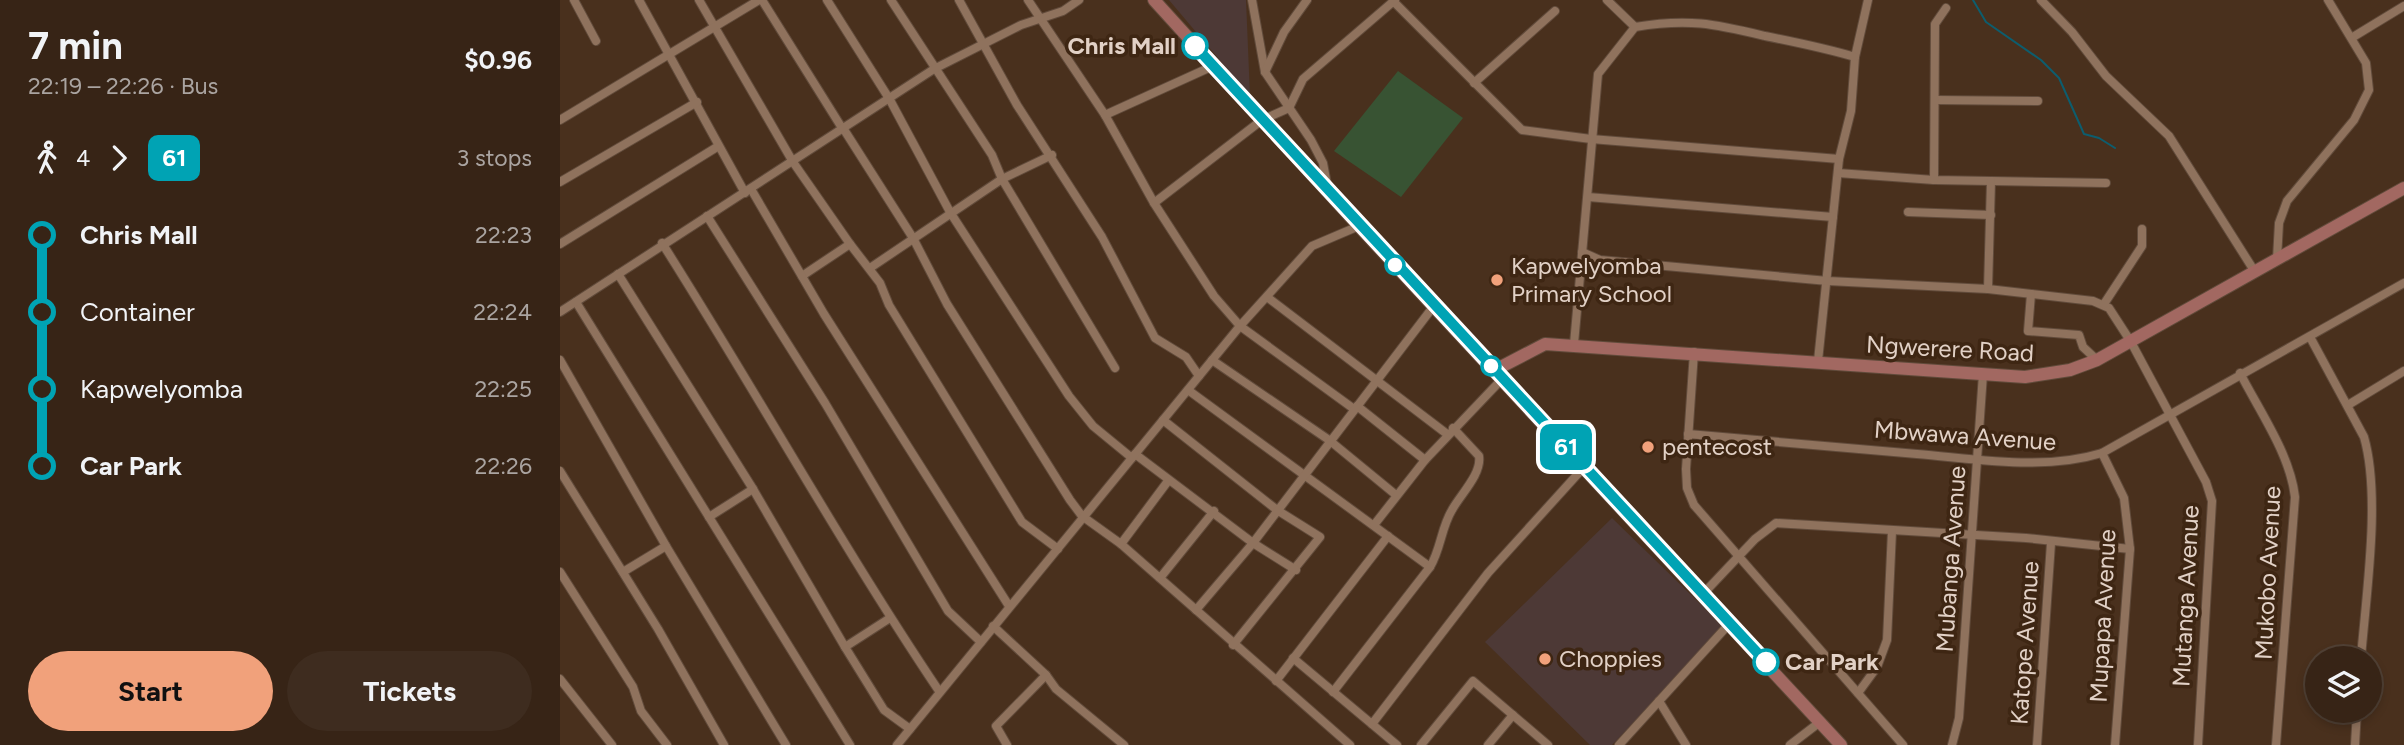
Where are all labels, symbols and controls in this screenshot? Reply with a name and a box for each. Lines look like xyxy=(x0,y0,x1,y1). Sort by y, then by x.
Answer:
text: 7 min xyxy=(28,23,123,69)
place label: Chris Mall xyxy=(1067,31,1176,60)
marker: Chris Mall xyxy=(1182,33,1208,59)
text: $0.96 xyxy=(464,44,532,76)
text: 22:19 – 22:26 · Bus xyxy=(28,72,218,100)
icon: walk xyxy=(28,139,66,177)
icon: forward xyxy=(100,139,138,177)
text: 61 xyxy=(162,143,186,172)
text: 4 xyxy=(76,144,90,172)
text: 3 stops xyxy=(457,144,532,172)
text: Chris Mall xyxy=(80,219,198,251)
text: 22:23 xyxy=(475,221,532,249)
place label: Kapwelyomba Primary School xyxy=(1511,251,1672,308)
unlabelled marker xyxy=(1385,255,1405,275)
marker: Kapwelyomba Primary School xyxy=(1489,272,1505,288)
text: Container xyxy=(80,296,195,328)
text: 22:24 xyxy=(473,298,532,326)
street label: Ngwerere Road xyxy=(1865,330,2035,367)
unlabelled marker xyxy=(1481,356,1501,376)
text: Kapwelyomba xyxy=(80,373,243,405)
text: 22:25 xyxy=(474,375,532,403)
street label: Mbwawa Avenue xyxy=(1873,415,2057,456)
line badge: 61 xyxy=(1534,424,1598,470)
text: 61 xyxy=(1554,432,1578,461)
place label: pentecost xyxy=(1662,432,1772,461)
marker: pentecost xyxy=(1640,439,1656,455)
text: Car Park xyxy=(80,450,182,482)
text: 22:26 xyxy=(475,452,532,480)
street label: Mubanga Avenue xyxy=(1930,465,1971,653)
street label: Mukobo Avenue xyxy=(2248,485,2287,661)
street label: Mutanga Avenue xyxy=(2166,504,2205,687)
street label: Mupapa Avenue xyxy=(2083,529,2122,703)
street label: Katope Avenue xyxy=(2004,560,2045,726)
place label: Choppies xyxy=(1559,644,1662,673)
map controls xyxy=(2305,646,2382,723)
button: layers xyxy=(2305,646,2382,723)
place label: Car Park xyxy=(1785,647,1879,676)
marker: Car Park xyxy=(1753,649,1779,675)
button: Start xyxy=(28,651,273,731)
button: Tickets xyxy=(287,651,532,731)
marker: Choppies xyxy=(1537,651,1553,667)

